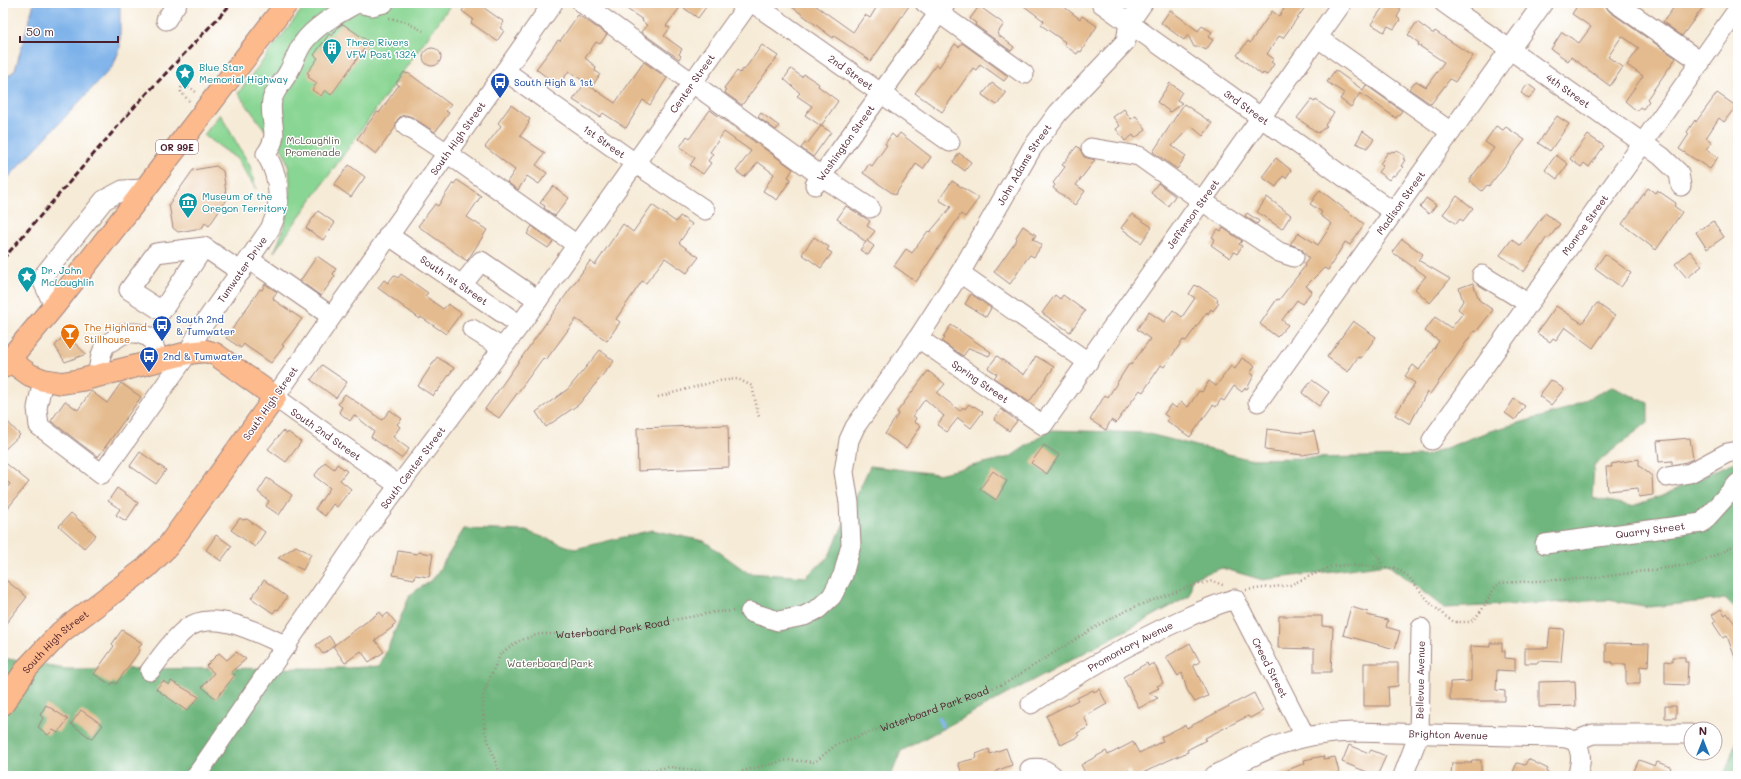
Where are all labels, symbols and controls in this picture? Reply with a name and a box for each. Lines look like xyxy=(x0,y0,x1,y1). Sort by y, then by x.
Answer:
scale bar xyxy=(20,18,118,44)
text: 50 m xyxy=(26,23,54,39)
place label: Three Rivers VFW Post 1324 xyxy=(346,35,416,61)
building icon: Three Rivers VFW Post 1324 xyxy=(321,37,343,65)
street label: Center Street xyxy=(666,51,718,116)
street label: 2nd Street xyxy=(826,51,877,93)
place label: Blue Star Memorial Highway xyxy=(199,60,288,86)
place icon: Blue Star Memorial Highway xyxy=(174,62,196,90)
street label: 4th Street xyxy=(1543,70,1593,111)
bus stop icon: South High & 1st xyxy=(489,71,511,99)
place label: South High & 1st xyxy=(514,75,593,89)
street label: 3rd Street xyxy=(1221,86,1272,128)
street label: South High Street xyxy=(427,99,488,178)
street label: Washington Street xyxy=(813,102,878,184)
street label: John Adams Street xyxy=(994,121,1055,208)
street label: 1st Street xyxy=(581,122,629,161)
park label: McLoughlin Promenade xyxy=(285,133,341,159)
road number: OR 99E xyxy=(156,140,198,154)
street label: Madison Street xyxy=(1373,168,1428,237)
street label: Jefferson Street xyxy=(1163,176,1222,251)
place label: Museum of the Oregon Territory xyxy=(202,189,287,215)
museum icon: Museum of the Oregon Territory xyxy=(177,191,199,219)
street label: Monroe Street xyxy=(1558,191,1611,258)
street label: Tumwater Drive xyxy=(214,233,270,306)
street label: South 1st Street xyxy=(417,252,491,308)
place label: Dr. John McLoughlin xyxy=(41,263,94,289)
place icon: Dr. John McLoughlin xyxy=(16,265,38,293)
place label: South 2nd & Tumwater xyxy=(176,312,235,338)
bus stop icon: South 2nd & Tumwater xyxy=(151,314,173,342)
place label: The Highland Stillhouse xyxy=(84,320,147,346)
bar icon: The Highland Stillhouse xyxy=(59,322,81,350)
bus stop icon: 2nd & Tumwater xyxy=(138,345,160,373)
place label: 2nd & Tumwater xyxy=(163,349,243,363)
street label: Spring Street xyxy=(949,357,1012,406)
street label: South High Street xyxy=(239,363,301,443)
street label: South 2nd Street xyxy=(288,405,364,463)
street label: South Center Street xyxy=(377,423,448,512)
street label: Quarry Street xyxy=(1614,518,1686,542)
street label: South High Street xyxy=(19,607,91,676)
street label: Waterboard Park Road xyxy=(556,614,671,641)
street label: Promontory Avenue xyxy=(1085,618,1175,675)
street label: Creed Street xyxy=(1249,635,1291,700)
street label: Bellevue Avenue xyxy=(1412,641,1428,719)
park label: Waterboard Park xyxy=(507,656,593,670)
street label: Waterboard Park Road xyxy=(878,683,991,735)
north arrow xyxy=(1683,721,1723,761)
text: N xyxy=(1699,723,1707,738)
street label: Brighton Avenue xyxy=(1408,726,1488,742)

